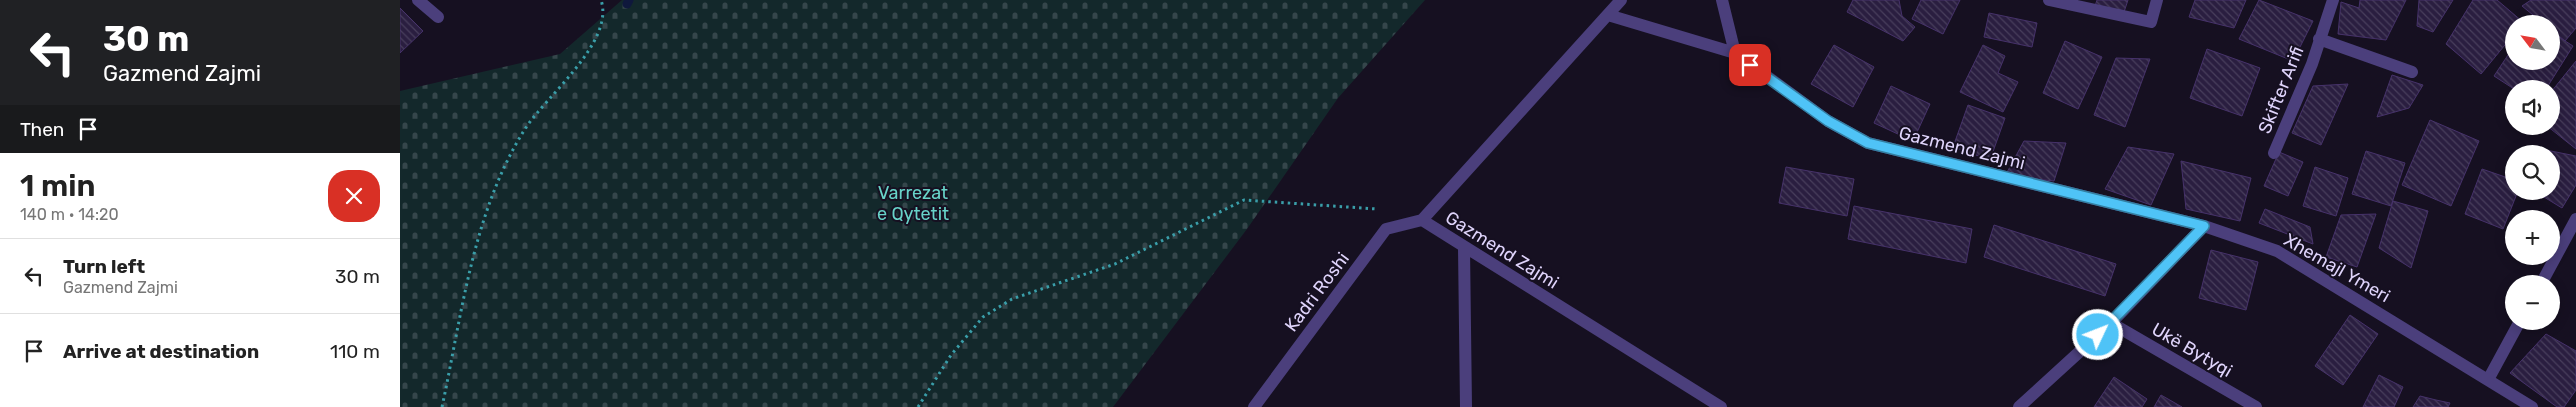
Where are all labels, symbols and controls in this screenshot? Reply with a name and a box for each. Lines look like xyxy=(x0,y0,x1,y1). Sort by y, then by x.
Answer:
north arrow xyxy=(2505,15,2560,70)
map controls xyxy=(2505,15,2560,330)
text: 30 m xyxy=(103,18,189,60)
icon: left xyxy=(20,20,85,85)
street label: Skifter Arifi xyxy=(2253,43,2309,137)
pin xyxy=(1729,44,1771,86)
icon: arrive xyxy=(1736,51,1764,79)
text: Gazmend Zajmi xyxy=(103,60,261,87)
button: sound xyxy=(2505,80,2560,135)
icon: arrive xyxy=(74,115,102,143)
text: Then xyxy=(20,118,64,141)
street label: Gazmend Zajmi xyxy=(1897,122,2027,174)
button: search xyxy=(2505,145,2560,200)
text: 1 min xyxy=(20,168,95,204)
button: close xyxy=(328,170,380,222)
park label: Varrezat e Qytetit xyxy=(877,182,949,225)
text: 140 m · 14:20 xyxy=(20,205,119,224)
street label: Gazmend Zajmi xyxy=(1441,206,1563,294)
button: + xyxy=(2505,210,2560,265)
street label: Xhemajl Ymeri xyxy=(2280,229,2394,307)
street label: Kadri Roshi xyxy=(1280,248,1354,336)
text: Turn left xyxy=(63,255,145,278)
icon: left xyxy=(20,262,48,290)
text: 30 m xyxy=(335,265,380,288)
button: − xyxy=(2505,275,2560,330)
text: Gazmend Zajmi xyxy=(63,278,178,297)
position arrow xyxy=(2071,308,2123,360)
street label: Ukë Bytyqi xyxy=(2148,318,2236,382)
icon: arrive xyxy=(20,337,48,365)
text: Arrive at destination xyxy=(63,340,259,363)
text: 110 m xyxy=(330,340,380,363)

